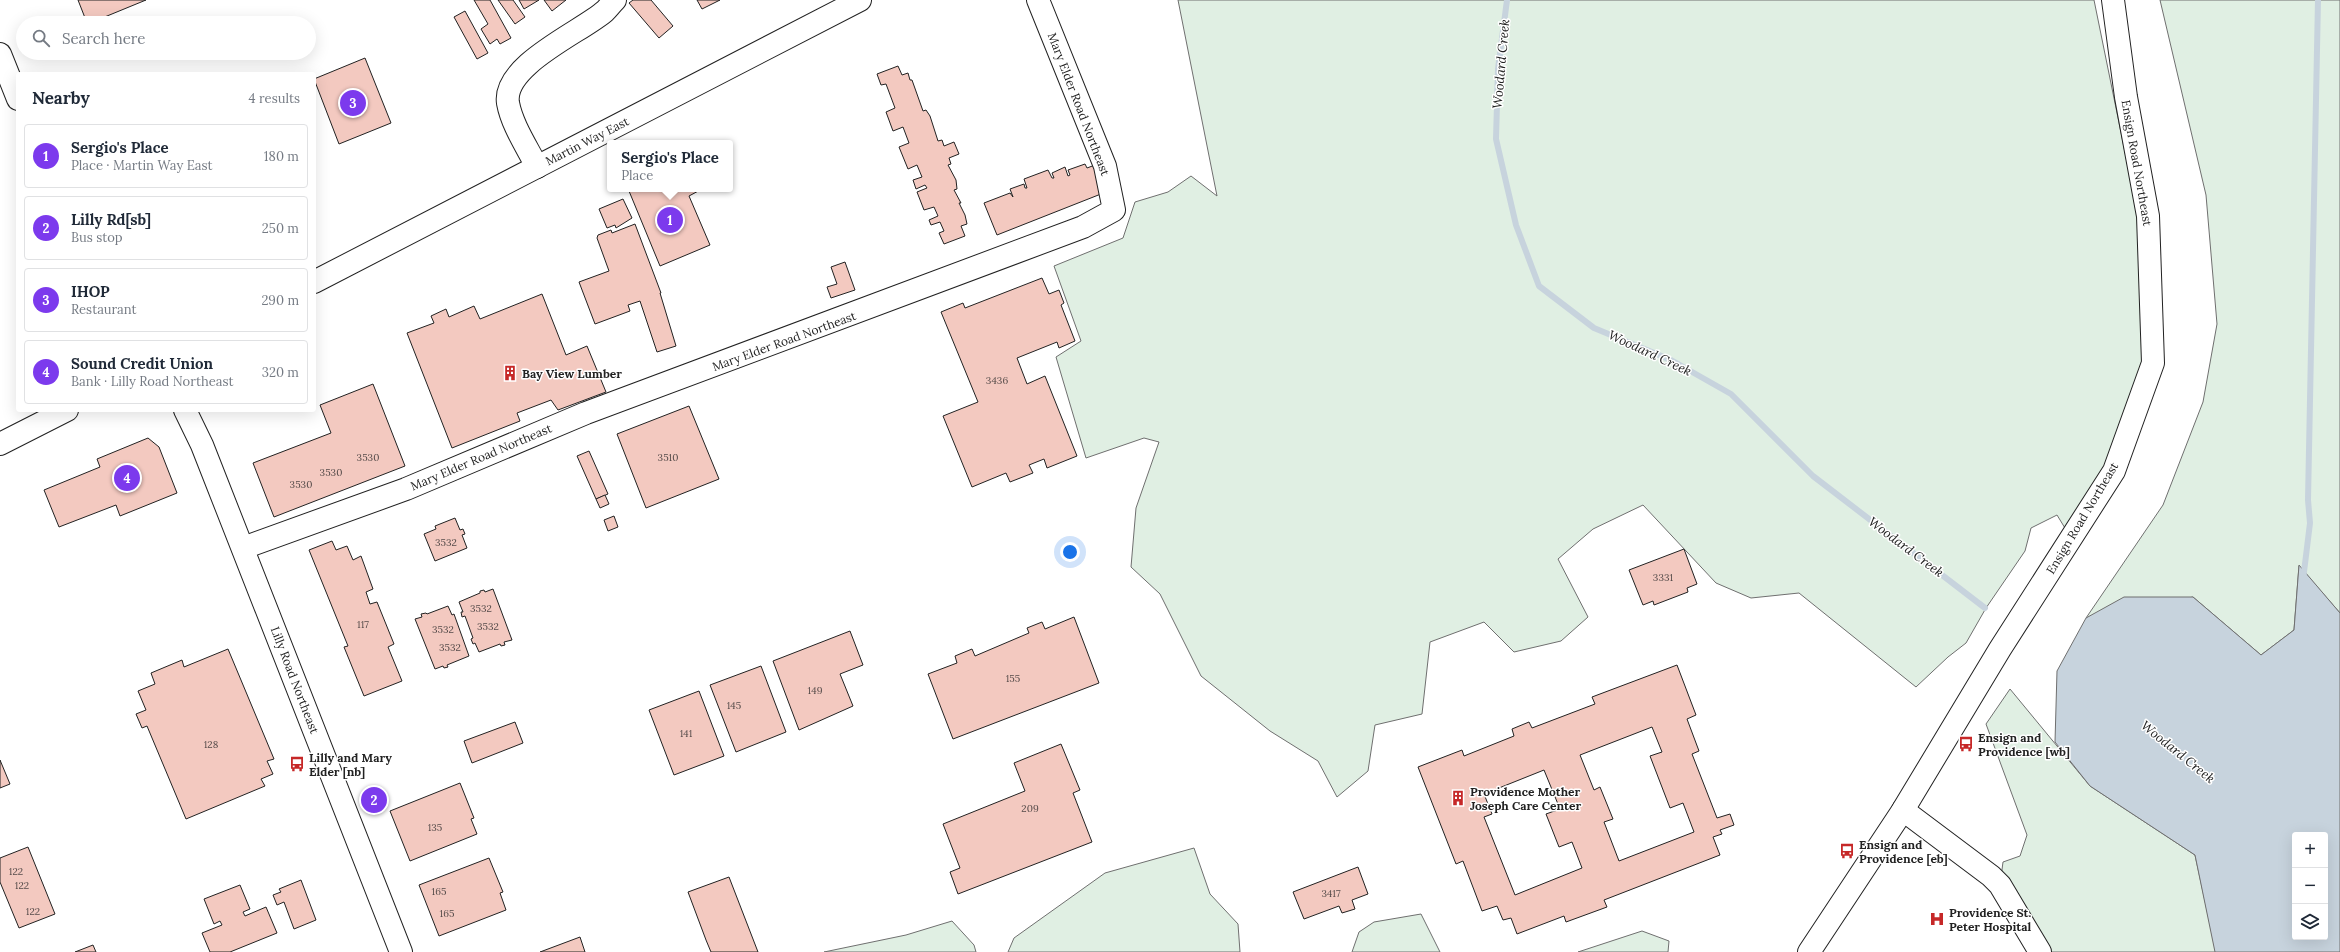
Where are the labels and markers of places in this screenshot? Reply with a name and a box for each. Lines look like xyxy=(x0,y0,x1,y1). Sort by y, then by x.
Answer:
pin: 3 xyxy=(340,88,366,118)
pin: 1 xyxy=(657,205,683,235)
building icon: Bay View Lumber xyxy=(501,364,519,382)
place label: Bay View Lumber xyxy=(522,366,622,381)
pin: 4 xyxy=(114,463,140,493)
place label: Ensign and Providence [wb] xyxy=(1978,730,2070,759)
bus stop icon: Ensign and Providence [wb] xyxy=(1957,735,1975,753)
place label: Lilly and Mary Elder [nb] xyxy=(309,750,392,779)
bus stop icon: Lilly and Mary Elder [nb] xyxy=(288,755,306,773)
place label: Providence Mother Joseph Care Center xyxy=(1470,784,1581,813)
pin: 2 xyxy=(361,785,387,815)
building icon: Providence Mother Joseph Care Center xyxy=(1449,789,1467,807)
place label: Ensign and Providence [eb] xyxy=(1859,837,1948,866)
bus stop icon: Ensign and Providence [eb] xyxy=(1838,842,1856,860)
place label: Providence St. Peter Hospital xyxy=(1949,905,2032,934)
hospital icon: Providence St. Peter Hospital xyxy=(1928,910,1946,928)

